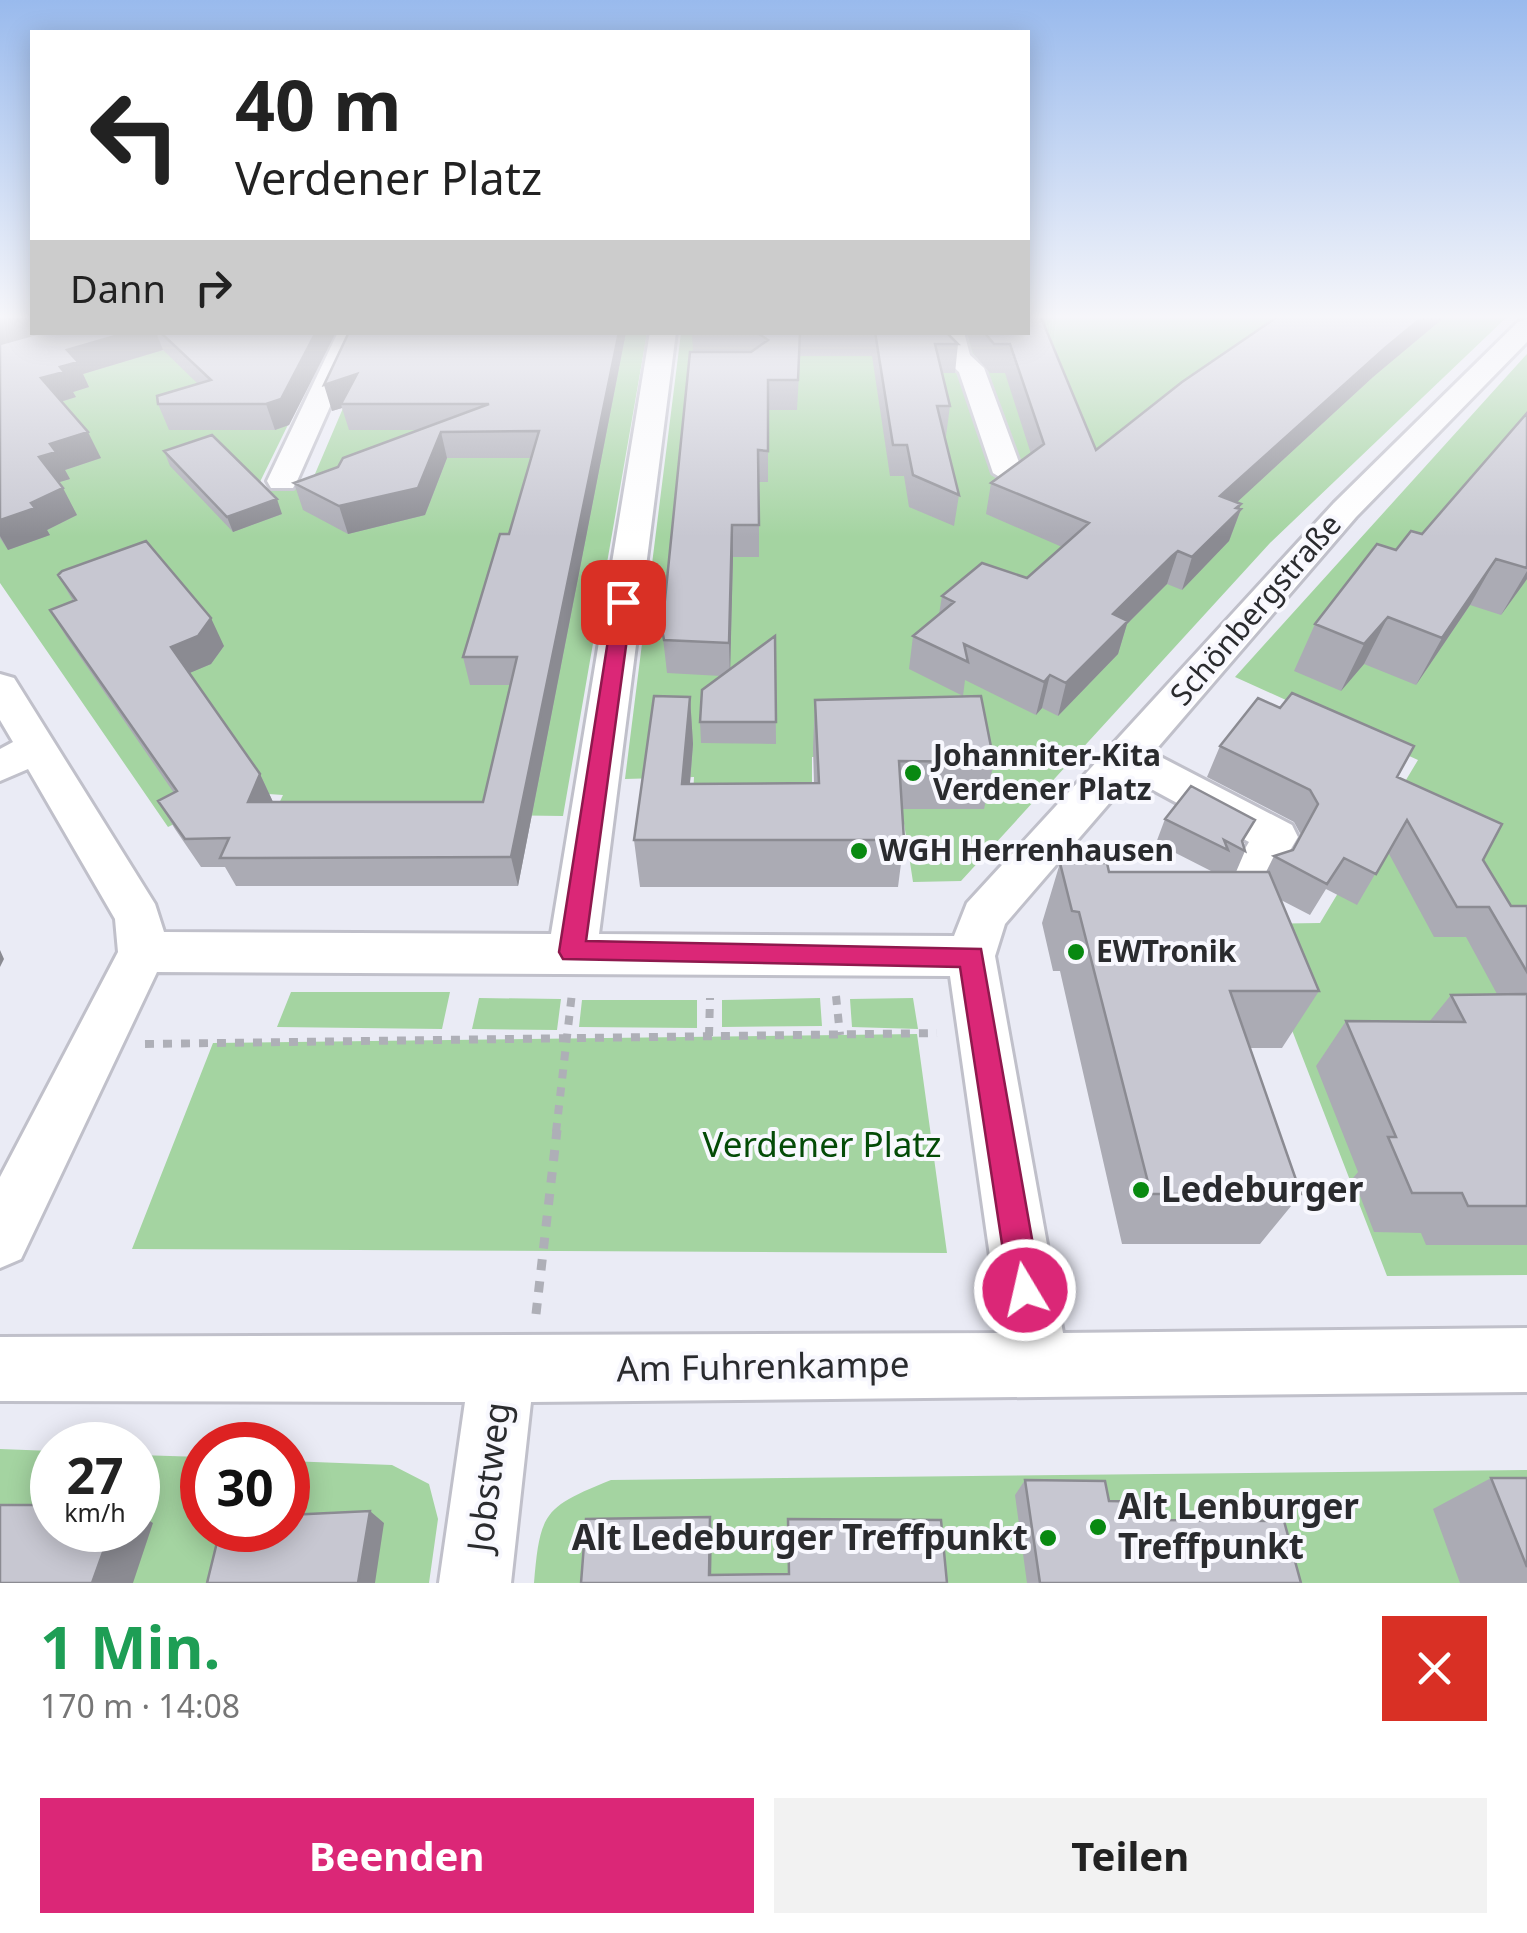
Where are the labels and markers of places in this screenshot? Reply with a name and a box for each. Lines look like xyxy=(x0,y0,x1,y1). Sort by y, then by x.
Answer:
pin xyxy=(581,560,666,645)
place label: Johanniter-Kita Verdener Platz xyxy=(930,734,1161,809)
marker: Johanniter-Kita Verdener Platz xyxy=(902,762,924,784)
place label: WGH Herrenhausen xyxy=(879,829,1174,870)
marker: WGH Herrenhausen xyxy=(848,840,870,862)
place label: EWTronik xyxy=(1096,930,1237,971)
marker: EWTronik xyxy=(1065,941,1087,963)
place label: Ledeburger xyxy=(1161,1165,1364,1212)
marker: Ledeburger xyxy=(1130,1179,1152,1201)
place label: Alt Lenburger Treffpunkt xyxy=(1118,1482,1359,1569)
place label: Alt Ledeburger Treffpunkt xyxy=(572,1513,1028,1560)
marker: Alt Lenburger Treffpunkt xyxy=(1087,1516,1109,1538)
marker: Alt Ledeburger Treffpunkt xyxy=(1037,1527,1059,1549)

